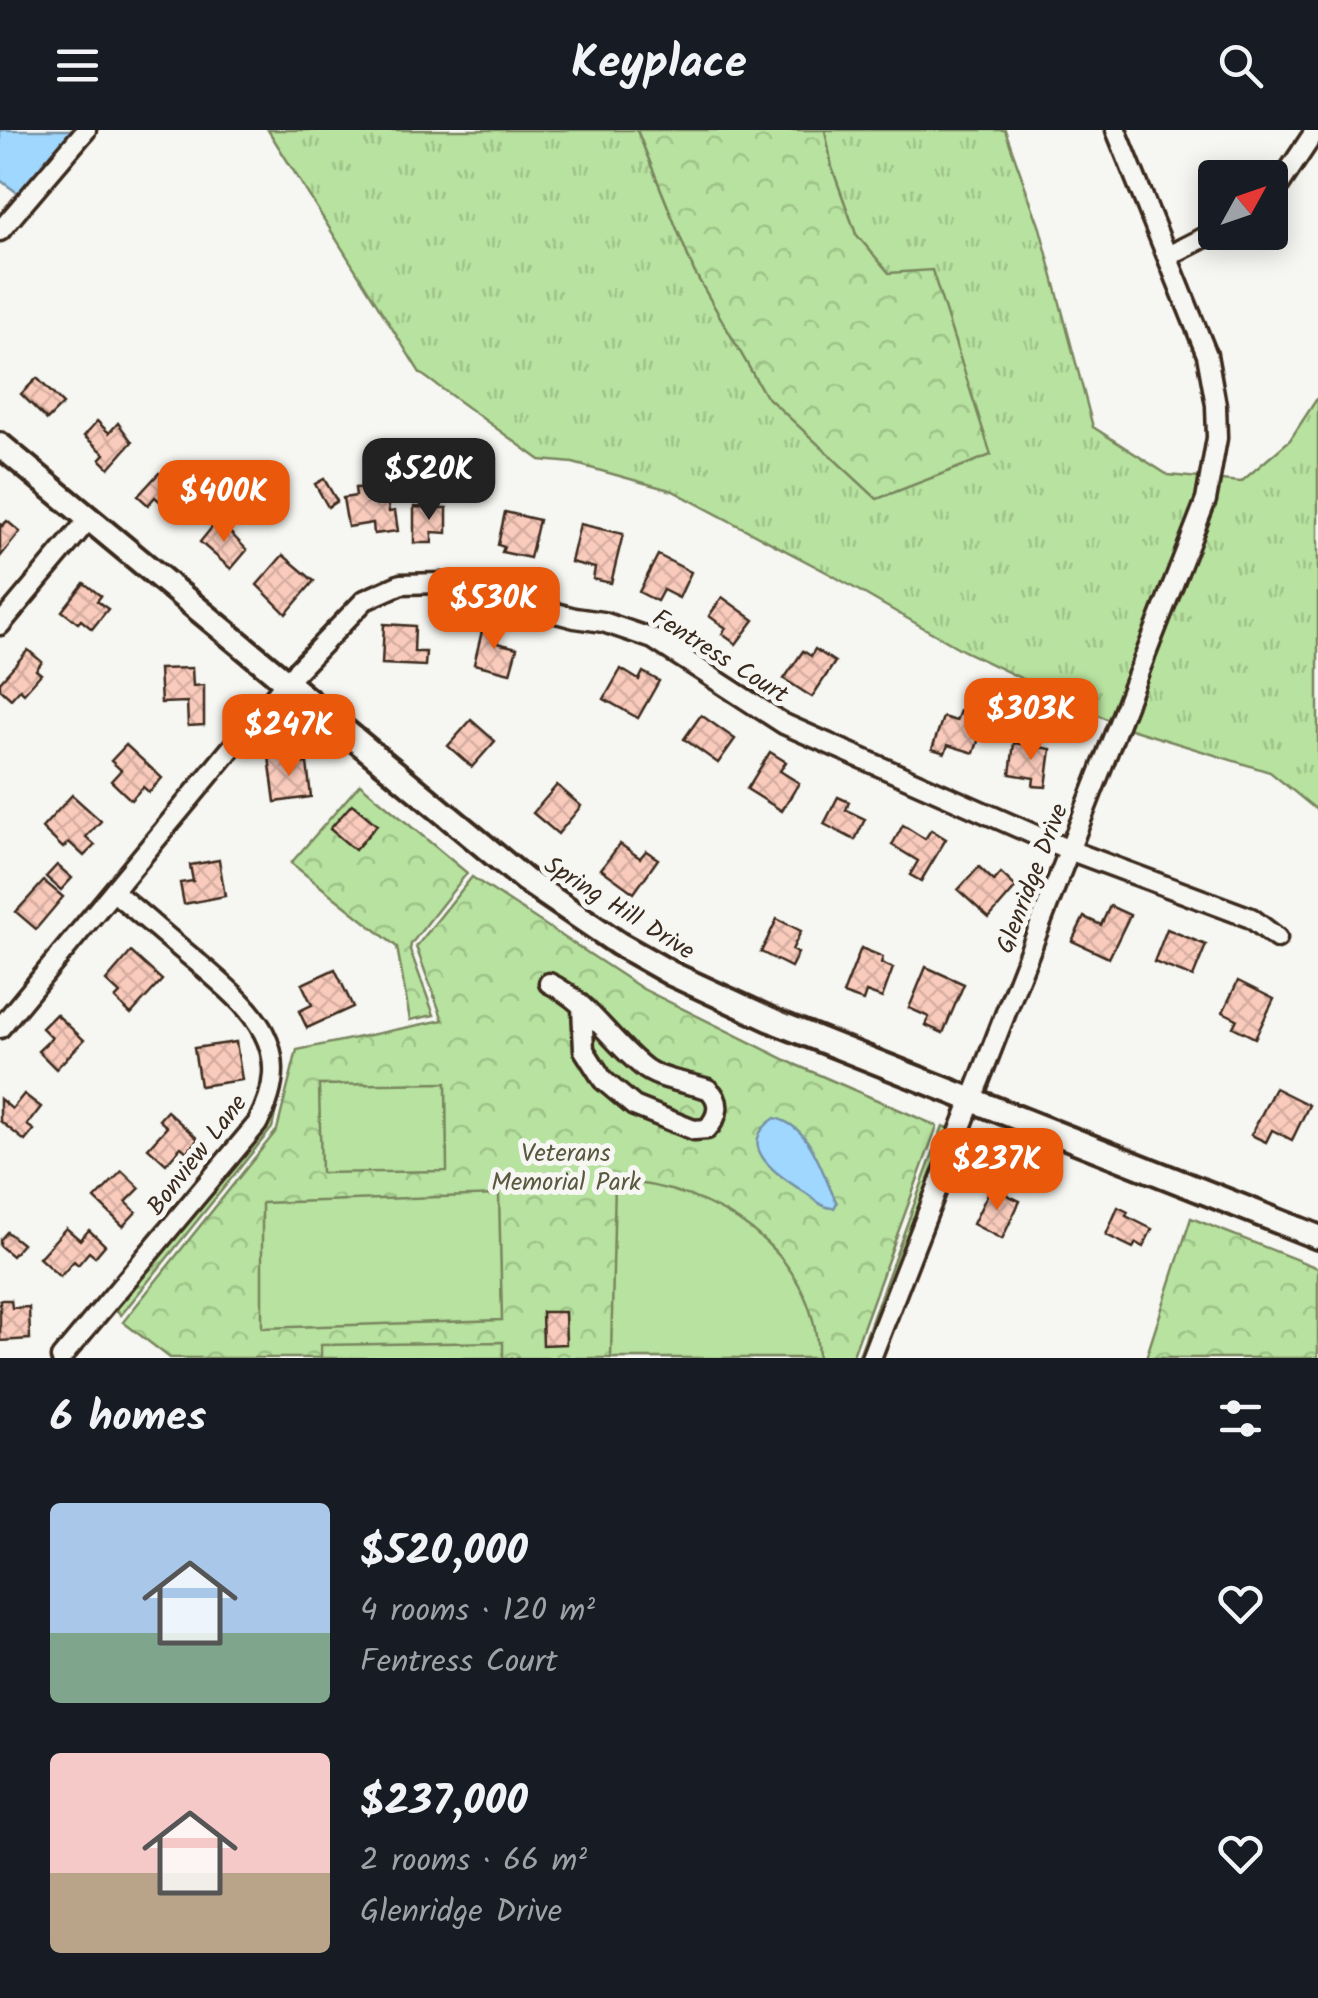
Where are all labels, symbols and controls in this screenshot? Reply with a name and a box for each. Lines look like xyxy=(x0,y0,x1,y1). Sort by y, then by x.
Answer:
text: Keyplace xyxy=(571,29,747,101)
icon: menu xyxy=(50,38,105,93)
icon: search xyxy=(1213,38,1268,93)
north arrow xyxy=(1198,160,1288,250)
map controls xyxy=(1198,160,1288,250)
pin: $520K xyxy=(359,438,499,523)
text: $520K xyxy=(384,445,474,496)
pin: $400K xyxy=(154,460,294,545)
text: $400K xyxy=(180,467,268,518)
pin: $530K xyxy=(424,567,564,652)
text: $530K xyxy=(450,574,538,625)
street label: Fentress Court xyxy=(644,599,796,715)
pin: $303K xyxy=(961,678,1101,763)
text: $303K xyxy=(986,685,1076,736)
pin: $247K xyxy=(219,694,359,779)
text: $247K xyxy=(244,701,334,752)
street label: Glenridge Drive xyxy=(986,798,1080,960)
street label: Spring Hill Drive xyxy=(535,846,702,971)
street label: Bonview Lane xyxy=(137,1086,258,1225)
pin: $237K xyxy=(927,1128,1067,1213)
park label: Veterans Memorial Park xyxy=(491,1134,641,1203)
text: $237K xyxy=(952,1135,1042,1186)
text: 6 homes xyxy=(50,1385,206,1452)
icon: filters xyxy=(1213,1391,1268,1446)
text: $520,000 xyxy=(360,1519,528,1586)
icon: home xyxy=(130,1543,250,1663)
icon: heart xyxy=(1213,1576,1268,1631)
text: 4 rooms · 120 m² xyxy=(360,1586,595,1637)
text: Fentress Court xyxy=(360,1637,558,1688)
text: $237,000 xyxy=(360,1769,528,1836)
icon: home xyxy=(130,1793,250,1913)
icon: heart xyxy=(1213,1826,1268,1881)
text: 2 rooms · 66 m² xyxy=(360,1836,587,1887)
text: Glenridge Drive xyxy=(360,1887,562,1938)

